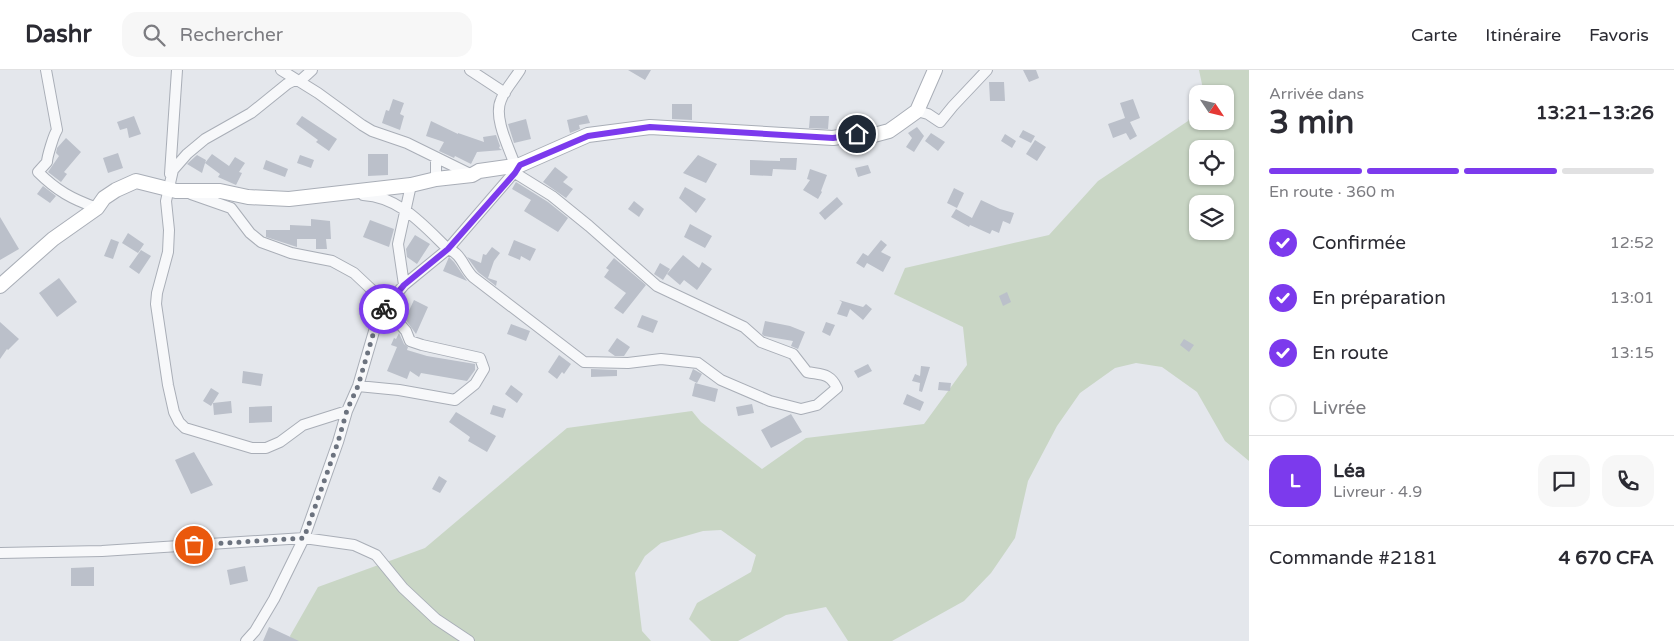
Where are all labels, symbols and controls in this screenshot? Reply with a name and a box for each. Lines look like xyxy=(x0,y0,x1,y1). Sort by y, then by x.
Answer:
search box xyxy=(122,12,472,57)
text: Dashr xyxy=(25,20,92,49)
icon: search xyxy=(140,21,168,49)
text: Rechercher xyxy=(180,24,283,46)
text: Carte xyxy=(1411,24,1457,46)
text: Itinéraire xyxy=(1485,24,1561,46)
text: Favoris xyxy=(1589,24,1649,46)
text: Arrivée dans xyxy=(1269,84,1364,104)
north arrow xyxy=(1189,85,1234,130)
map controls xyxy=(1189,85,1234,240)
text: 13:21–13:26 xyxy=(1536,102,1654,124)
text: 3 min xyxy=(1269,104,1354,142)
pin xyxy=(836,113,878,155)
icon: home xyxy=(843,120,871,148)
button: locate xyxy=(1189,140,1234,185)
text: En route · 360 m xyxy=(1269,182,1395,202)
button: layers xyxy=(1189,195,1234,240)
icon: check xyxy=(1269,229,1297,257)
text: Confirmée xyxy=(1312,232,1406,254)
text: 12:52 xyxy=(1610,233,1654,253)
courier xyxy=(359,284,409,334)
icon: check xyxy=(1269,284,1297,312)
text: En préparation xyxy=(1312,287,1446,309)
text: 13:01 xyxy=(1610,288,1654,308)
icon: bike xyxy=(370,295,398,323)
icon: check xyxy=(1269,339,1297,367)
text: En route xyxy=(1312,342,1389,364)
text: 13:15 xyxy=(1610,343,1654,363)
text: Livrée xyxy=(1312,397,1366,419)
button: chat xyxy=(1538,455,1590,507)
button: phone xyxy=(1602,455,1654,507)
text: Léa xyxy=(1333,460,1365,482)
text: L xyxy=(1290,470,1300,492)
text: Livreur · 4.9 xyxy=(1333,482,1422,502)
pin xyxy=(173,524,215,566)
icon: bag xyxy=(180,531,208,559)
text: Commande #2181 xyxy=(1269,547,1438,569)
text: 4 670 CFA xyxy=(1558,547,1654,569)

